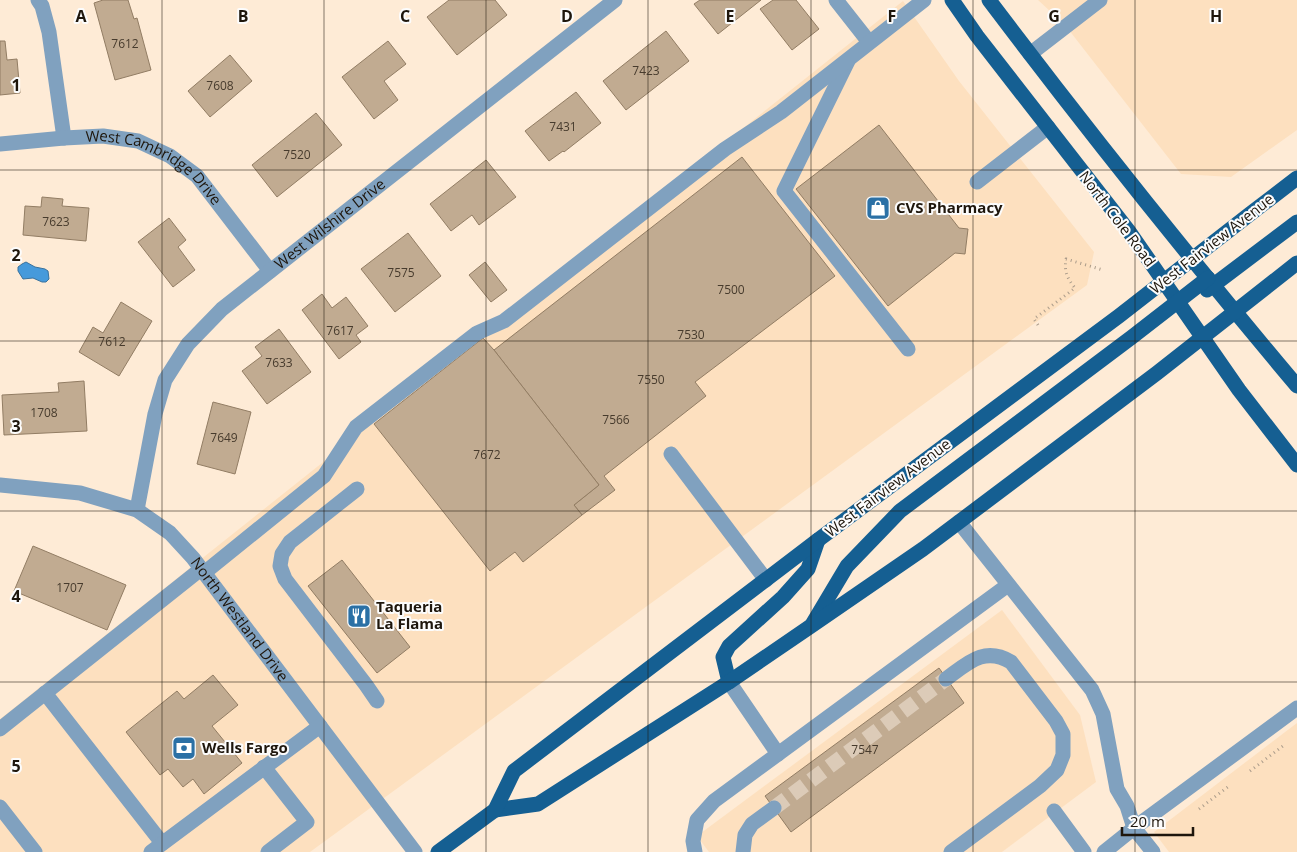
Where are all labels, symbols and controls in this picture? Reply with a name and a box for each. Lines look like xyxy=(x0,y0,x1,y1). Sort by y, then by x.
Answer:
text: A xyxy=(75,5,87,27)
text: B xyxy=(238,5,248,27)
text: C xyxy=(400,5,410,27)
text: D xyxy=(561,5,573,27)
text: E xyxy=(726,5,735,27)
text: F xyxy=(888,5,896,27)
text: G xyxy=(1048,5,1060,27)
text: H xyxy=(1210,5,1222,27)
house number: 7612 xyxy=(111,35,139,52)
house number: 7423 xyxy=(632,62,660,79)
text: 1 xyxy=(11,74,21,96)
house number: 7608 xyxy=(206,77,234,94)
house number: 7431 xyxy=(549,118,577,135)
street label: West Cambridge Drive xyxy=(85,125,227,209)
house number: 7520 xyxy=(283,146,311,163)
street label: North Cole Road xyxy=(1075,166,1160,270)
street label: West Wilshire Drive xyxy=(270,174,389,273)
street label: West Fairview Avenue xyxy=(1145,189,1277,298)
shop icon: CVS Pharmacy xyxy=(865,195,891,221)
place label: CVS Pharmacy xyxy=(896,197,1003,217)
house number: 7623 xyxy=(42,213,70,230)
text: 2 xyxy=(11,244,21,266)
house number: 7575 xyxy=(387,264,415,281)
house number: 7500 xyxy=(717,281,745,298)
house number: 7617 xyxy=(326,322,354,339)
house number: 7530 xyxy=(677,326,705,343)
house number: 7612 xyxy=(98,333,126,350)
house number: 7633 xyxy=(265,354,293,371)
house number: 7550 xyxy=(637,371,665,388)
house number: 1708 xyxy=(30,404,58,421)
house number: 7566 xyxy=(602,411,630,428)
text: 3 xyxy=(11,415,21,437)
house number: 7649 xyxy=(210,429,238,446)
street label: West Fairview Avenue xyxy=(821,433,954,541)
house number: 7672 xyxy=(473,446,501,463)
street label: North Westland Drive xyxy=(187,553,294,685)
house number: 1707 xyxy=(56,579,84,596)
text: 4 xyxy=(11,585,21,607)
place label: Taqueria La Flama xyxy=(376,596,443,633)
restaurant icon: Taqueria La Flama xyxy=(346,603,372,629)
bank icon: Wells Fargo xyxy=(171,735,197,761)
place label: Wells Fargo xyxy=(202,737,288,757)
house number: 7547 xyxy=(851,741,879,758)
text: 5 xyxy=(11,755,21,777)
scale bar xyxy=(1122,804,1193,836)
text: 20 m xyxy=(1130,811,1165,831)

